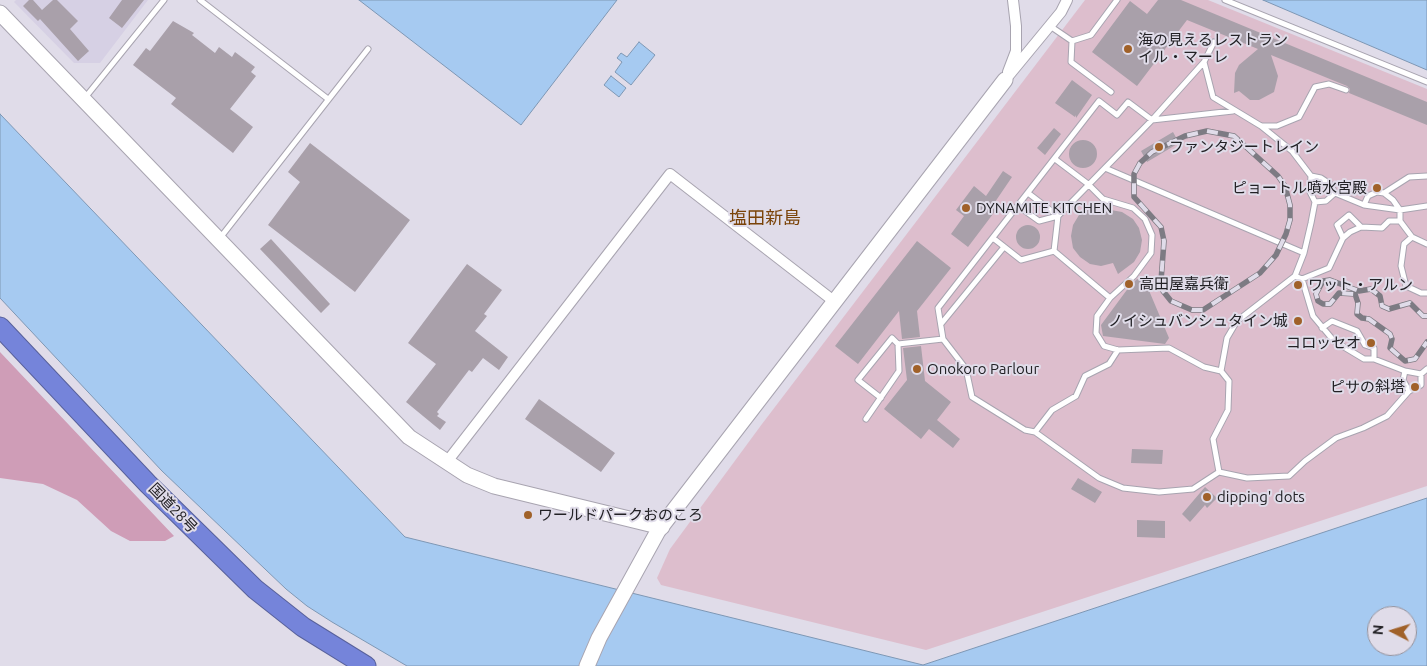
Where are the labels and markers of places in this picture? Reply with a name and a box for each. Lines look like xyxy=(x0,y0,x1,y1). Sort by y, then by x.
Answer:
place label: 海の見えるレストラン イル・マーレ xyxy=(1138,31,1288,66)
marker: 海の見えるレストラン イル・マーレ xyxy=(1122,43,1134,55)
place label: ファンタジートレイン xyxy=(1169,138,1319,156)
marker: ファンタジートレイン xyxy=(1153,141,1165,153)
place label: ピョートル噴水宮殿 xyxy=(1232,179,1367,197)
marker: ピョートル噴水宮殿 xyxy=(1371,182,1383,194)
place label: DYNAMITE KITCHEN xyxy=(976,199,1112,217)
marker: DYNAMITE KITCHEN xyxy=(960,202,972,214)
place label: 高田屋嘉兵衛 xyxy=(1139,275,1229,293)
place label: ワット・アルン xyxy=(1308,276,1413,294)
marker: 高田屋嘉兵衛 xyxy=(1123,278,1135,290)
marker: ワット・アルン xyxy=(1292,279,1304,291)
place label: ノイシュバンシュタイン城 xyxy=(1108,312,1288,330)
marker: ノイシュバンシュタイン城 xyxy=(1292,315,1304,327)
place label: コロッセオ xyxy=(1286,334,1361,352)
marker: コロッセオ xyxy=(1365,337,1377,349)
place label: Onokoro Parlour xyxy=(927,360,1039,378)
marker: Onokoro Parlour xyxy=(911,363,923,375)
place label: ピサの斜塔 xyxy=(1330,378,1405,396)
marker: ピサの斜塔 xyxy=(1409,381,1421,393)
place label: dipping' dots xyxy=(1217,488,1305,506)
marker: dipping' dots xyxy=(1201,491,1213,503)
place label: ワールドパークおのころ xyxy=(538,506,703,524)
marker: ワールドパークおのころ xyxy=(522,509,534,521)

